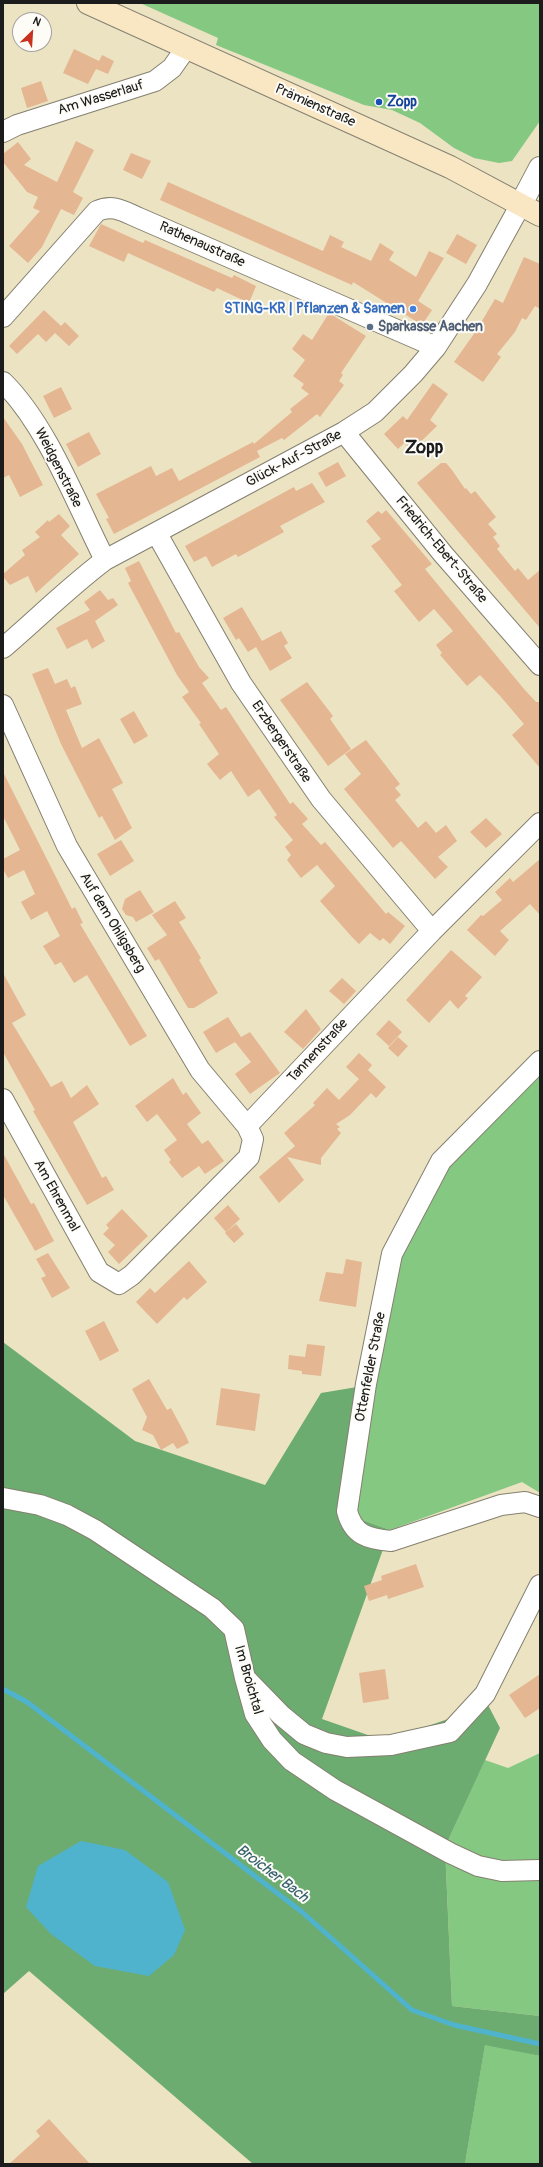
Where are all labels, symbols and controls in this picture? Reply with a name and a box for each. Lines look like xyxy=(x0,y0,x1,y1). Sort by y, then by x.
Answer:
north arrow xyxy=(12,12,52,52)
text: N xyxy=(31,14,43,29)
street label: Am Wasserlauf xyxy=(56,77,146,119)
street label: Prämienstraße xyxy=(272,81,358,131)
place label: Zopp xyxy=(387,94,417,110)
marker: Zopp xyxy=(374,97,384,107)
street label: Rathenaustraße xyxy=(156,219,248,271)
place label: STING-KR | Pflanzen & Samen xyxy=(224,301,405,317)
marker: STING-KR | Pflanzen & Samen xyxy=(408,304,418,314)
place label: Sparkasse Aachen xyxy=(378,319,483,335)
marker: Sparkasse Aachen xyxy=(365,322,375,332)
street label: Weidgenstraße xyxy=(31,425,85,511)
street label: Glück-Auf-Straße xyxy=(243,427,345,491)
district label: Zopp xyxy=(405,437,443,459)
street label: Friedrich-Ebert-Straße xyxy=(391,493,491,607)
street label: Erzbergerstraße xyxy=(247,698,315,786)
street label: Auf dem Ohligsberg xyxy=(75,870,149,976)
street label: Tannenstraße xyxy=(284,1016,352,1086)
street label: Am Ehrenmal xyxy=(29,1157,83,1235)
street label: Ottenfelder Straße xyxy=(352,1311,390,1423)
street label: Im Broichtal xyxy=(230,1643,266,1717)
water label: Broicher Bach xyxy=(233,1841,311,1907)

